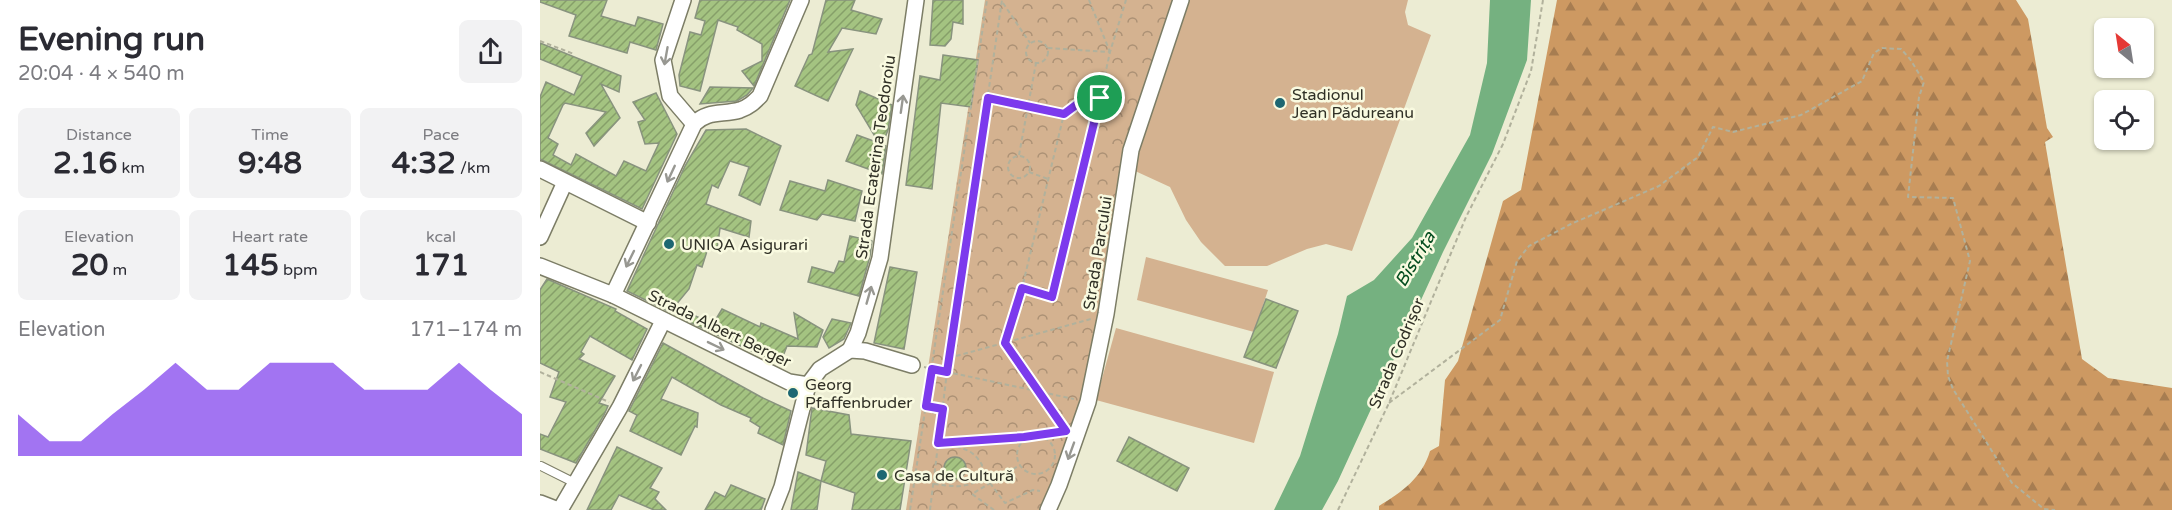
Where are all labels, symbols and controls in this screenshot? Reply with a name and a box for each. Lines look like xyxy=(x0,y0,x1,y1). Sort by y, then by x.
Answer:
north arrow xyxy=(2094,18,2154,78)
map controls xyxy=(2094,18,2154,150)
text: Evening run xyxy=(18,20,205,59)
button: share xyxy=(459,20,522,83)
one-way arrow xyxy=(660,46,671,65)
street label: Strada Ecaterina Teodoroiu xyxy=(852,54,900,261)
text: 20:04 · 4 × 540 m xyxy=(18,62,185,86)
pin xyxy=(1074,72,1125,123)
icon: arrive xyxy=(1083,81,1116,114)
place label: Stadionul Jean Pădureanu xyxy=(1292,85,1414,123)
button: locate xyxy=(2094,90,2154,150)
one-way arrow xyxy=(896,94,907,114)
marker: Stadionul Jean Pădureanu xyxy=(1273,96,1287,110)
text: Distance xyxy=(66,125,132,145)
text: Time xyxy=(251,125,289,145)
text: Pace xyxy=(423,125,459,145)
text: 2.16 xyxy=(53,145,117,182)
text: 9:48 xyxy=(238,145,302,182)
text: 4:32 xyxy=(392,145,456,182)
text: km xyxy=(117,158,145,178)
text: /km xyxy=(456,158,490,178)
one-way arrow xyxy=(664,164,676,182)
street label: Strada Parcului xyxy=(1079,195,1117,312)
text: Elevation xyxy=(64,227,134,247)
text: Heart rate xyxy=(232,227,308,247)
text: kcal xyxy=(426,227,456,247)
water label: Bistrița xyxy=(1390,227,1440,291)
place label: UNIQA Asigurari xyxy=(681,235,808,255)
marker: UNIQA Asigurari xyxy=(662,237,676,251)
text: 20 xyxy=(71,247,108,284)
text: 145 xyxy=(222,247,279,284)
text: 171 xyxy=(413,247,469,284)
one-way arrow xyxy=(624,250,636,268)
text: m xyxy=(108,260,127,280)
text: bpm xyxy=(279,260,318,280)
street label: Strada Albert Berger xyxy=(645,286,795,373)
one-way arrow xyxy=(864,286,875,305)
street label: Strada Codrișor xyxy=(1365,294,1430,412)
text: Elevation xyxy=(18,318,105,342)
text: 171–174 m xyxy=(409,318,522,342)
one-way arrow xyxy=(706,341,724,353)
one-way arrow xyxy=(630,364,642,382)
place label: Georg Pfaffenbruder xyxy=(805,375,913,413)
marker: Georg Pfaffenbruder xyxy=(786,386,800,400)
one-way arrow xyxy=(1065,442,1076,460)
place label: Casa de Cultură xyxy=(894,466,1014,486)
marker: Casa de Cultură xyxy=(875,468,889,482)

